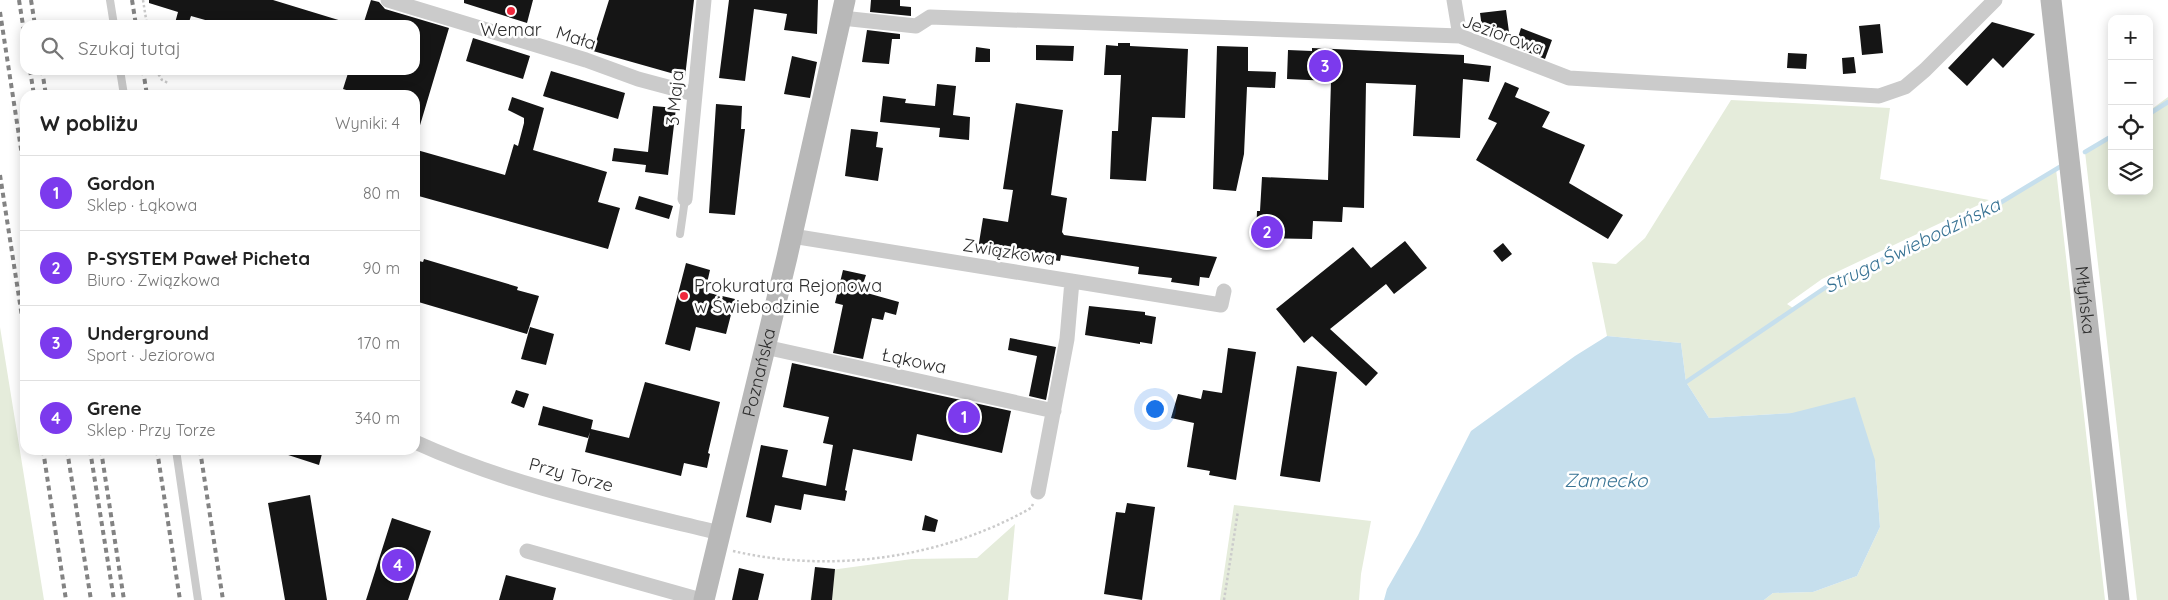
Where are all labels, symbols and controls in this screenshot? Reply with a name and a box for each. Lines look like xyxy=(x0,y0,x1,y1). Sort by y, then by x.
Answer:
marker: Wemar xyxy=(505,5,517,17)
street label: Jeziorowa xyxy=(1459,9,1547,60)
map controls xyxy=(2108,15,2153,195)
button: + xyxy=(2108,15,2153,60)
place label: Wemar xyxy=(480,18,542,41)
search box xyxy=(20,20,420,75)
street label: Mała xyxy=(553,20,599,55)
icon: search xyxy=(38,34,66,62)
text: Szukaj tutaj xyxy=(78,36,181,60)
pin: 3 xyxy=(1309,47,1341,85)
button: − xyxy=(2108,60,2153,105)
street label: 3 Maja xyxy=(661,69,688,127)
button: locate xyxy=(2108,105,2153,150)
text: W pobliżu xyxy=(40,110,138,136)
text: Wyniki: 4 xyxy=(335,113,400,133)
button: layers xyxy=(2108,150,2153,195)
text: Gordon xyxy=(87,171,155,195)
text: 1 xyxy=(53,183,59,203)
text: 80 m xyxy=(363,183,400,203)
water label: Struga Świebodzińska xyxy=(1820,191,2005,298)
text: Sklep · Łąkowa xyxy=(87,195,197,215)
pin: 2 xyxy=(1251,213,1283,251)
street label: Związkowa xyxy=(961,233,1057,270)
text: P-SYSTEM Paweł Picheta xyxy=(87,246,310,270)
text: 2 xyxy=(51,258,61,278)
text: 90 m xyxy=(363,258,400,278)
street label: Młyńska xyxy=(2070,265,2101,335)
text: Biuro · Związkowa xyxy=(87,270,220,290)
place label: Prokuratura Rejonowa w Świebodzinie xyxy=(694,274,882,318)
marker: Prokuratura Rejonowa w Świebodzinie xyxy=(678,290,690,302)
text: Underground xyxy=(87,321,209,345)
street label: Poznańska xyxy=(737,326,780,419)
text: 3 xyxy=(52,333,60,353)
text: 170 m xyxy=(357,333,400,353)
street label: Łąkowa xyxy=(879,342,949,379)
text: Sport · Jeziorowa xyxy=(87,345,215,365)
text: Grene xyxy=(87,396,142,420)
your location xyxy=(1142,396,1168,422)
pin: 1 xyxy=(948,398,980,436)
text: 4 xyxy=(51,408,61,428)
text: 340 m xyxy=(355,408,400,428)
text: Sklep · Przy Torze xyxy=(87,420,216,440)
street label: Przy Torze xyxy=(526,452,616,497)
water label: Zamecko xyxy=(1565,468,1649,492)
pin: 4 xyxy=(382,546,414,584)

